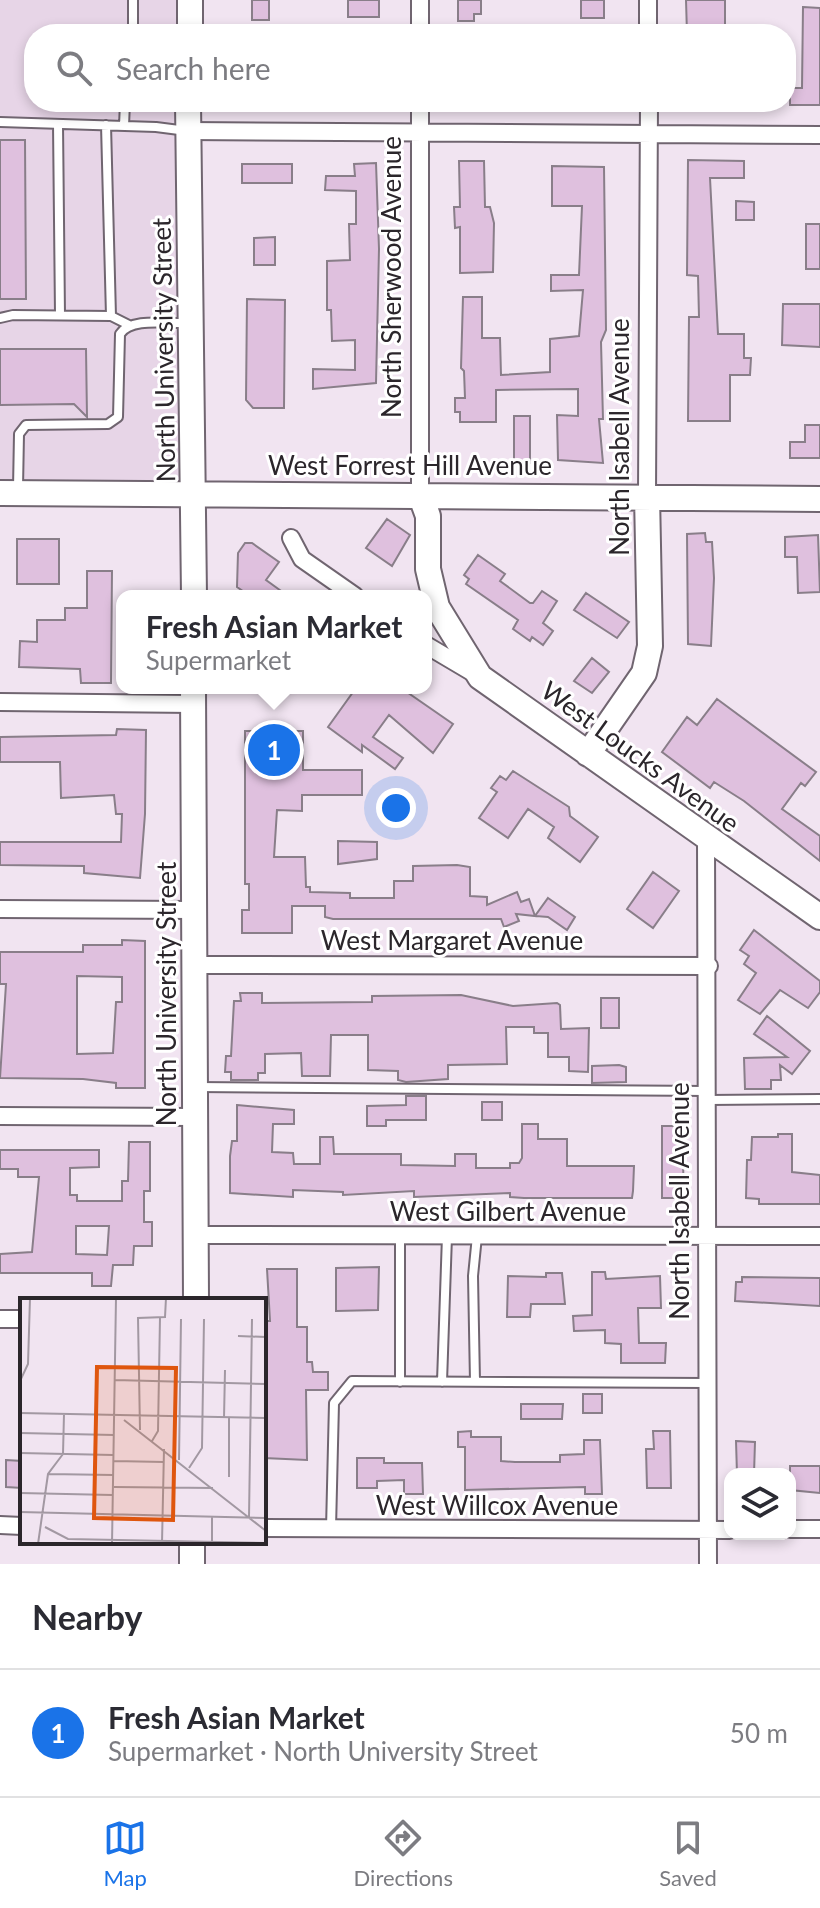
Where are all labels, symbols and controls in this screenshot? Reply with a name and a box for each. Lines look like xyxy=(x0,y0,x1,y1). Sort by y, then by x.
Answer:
search box xyxy=(24,24,796,112)
icon: search xyxy=(52,46,96,90)
text: Search here xyxy=(116,50,271,86)
street label: North Sherwood Avenue xyxy=(375,136,407,418)
street label: North University Street xyxy=(145,217,181,483)
street label: North Isabell Avenue xyxy=(603,318,635,556)
street label: West Forrest Hill Avenue xyxy=(268,449,552,481)
popup xyxy=(116,590,432,694)
text: Fresh Asian Market xyxy=(146,608,402,644)
text: Supermarket xyxy=(146,644,291,676)
street label: West Loucks Avenue xyxy=(535,674,746,839)
pin: 1 xyxy=(248,720,300,780)
your location xyxy=(376,788,416,828)
street label: North University Street xyxy=(150,861,182,1126)
street label: West Margaret Avenue xyxy=(321,924,583,956)
street label: North Isabell Avenue xyxy=(663,1082,695,1320)
street label: West Gilbert Avenue xyxy=(390,1195,626,1227)
inset map xyxy=(20,1298,266,1544)
map controls xyxy=(724,1468,796,1540)
button: layers xyxy=(724,1468,796,1540)
street label: West Willcox Avenue xyxy=(376,1489,618,1521)
text: Nearby xyxy=(32,1596,143,1637)
text: Fresh Asian Market xyxy=(108,1699,365,1735)
text: 1 xyxy=(50,1717,66,1749)
text: 50 m xyxy=(730,1717,788,1749)
text: Supermarket · North University Street xyxy=(108,1735,538,1767)
tab: Map xyxy=(103,1816,147,1891)
tab: Directions xyxy=(354,1816,453,1891)
tab: Saved xyxy=(659,1816,717,1891)

